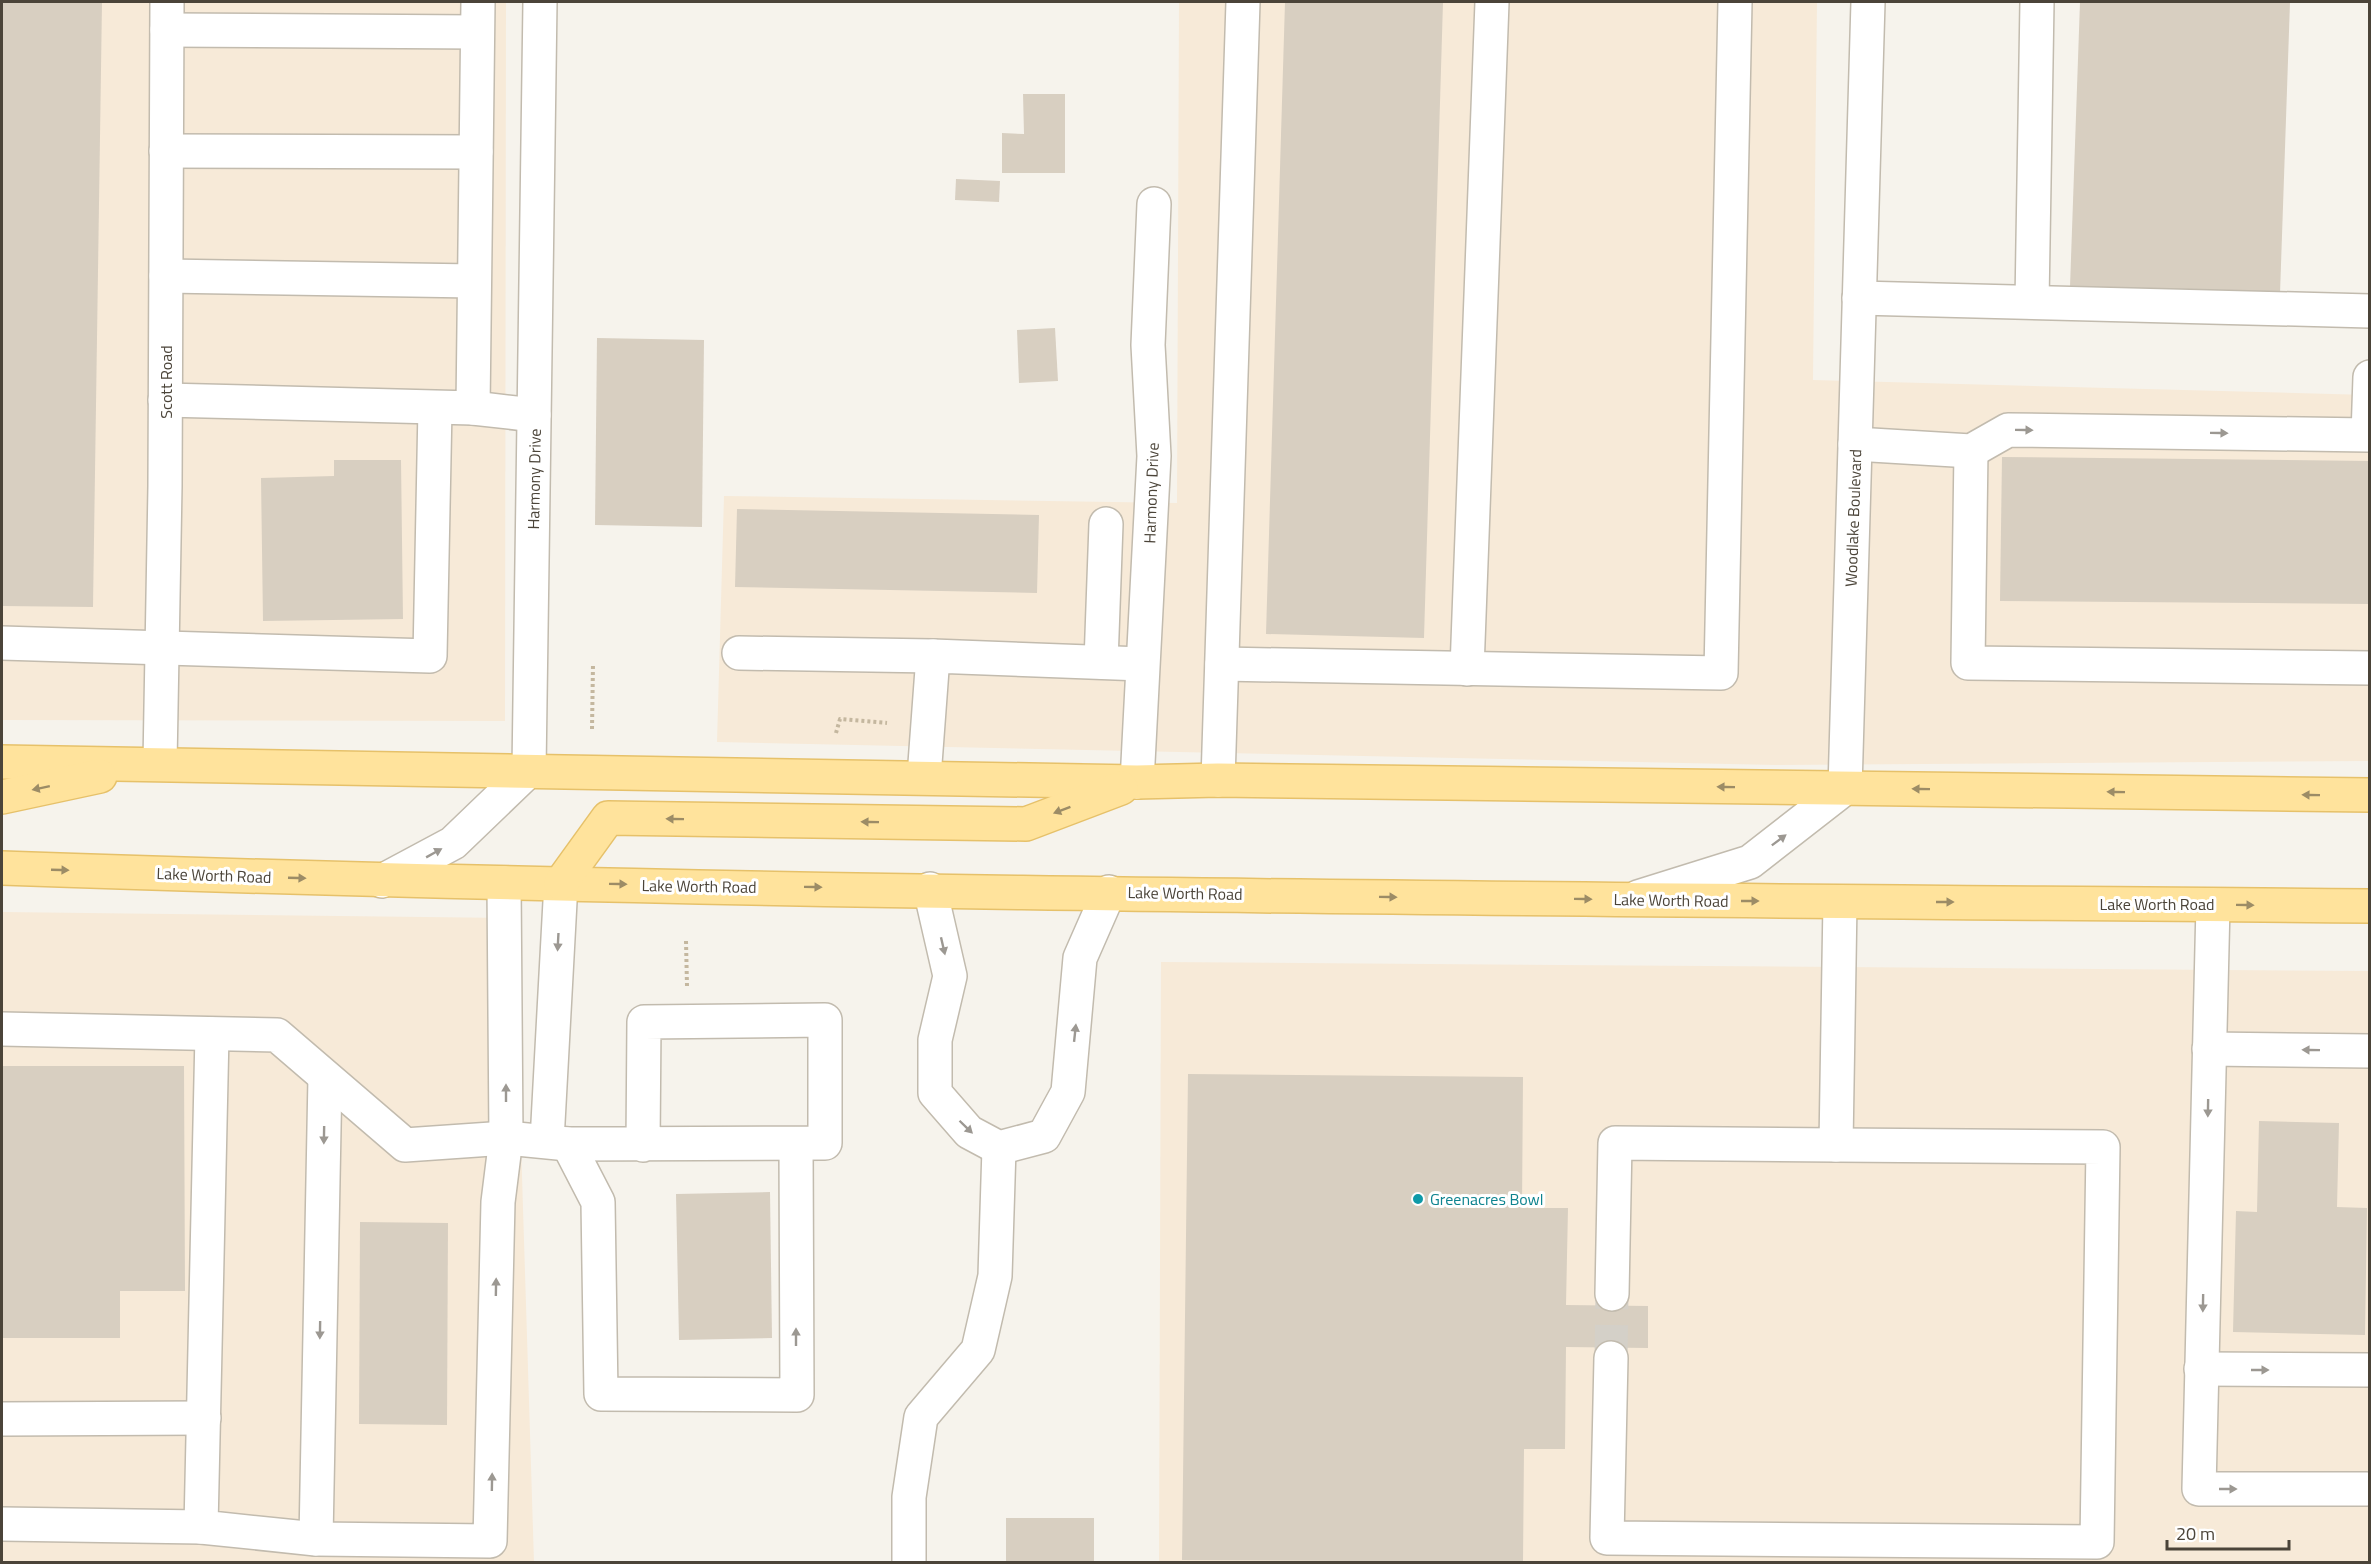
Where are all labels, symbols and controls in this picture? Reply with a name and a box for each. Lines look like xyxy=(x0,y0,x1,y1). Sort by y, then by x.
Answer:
street label: Scott Road xyxy=(154,345,178,419)
one-way arrow xyxy=(2014,425,2033,435)
street label: Harmony Drive xyxy=(521,428,547,530)
one-way arrow xyxy=(2209,428,2228,438)
street label: Harmony Drive xyxy=(1137,442,1165,544)
street label: Woodlake Boulevard xyxy=(1839,449,1867,587)
one-way arrow xyxy=(1717,782,1736,791)
one-way arrow xyxy=(32,784,51,794)
one-way arrow xyxy=(1912,784,1931,794)
one-way arrow xyxy=(2107,787,2126,797)
one-way arrow xyxy=(2302,790,2321,800)
one-way arrow xyxy=(1053,805,1071,815)
one-way arrow xyxy=(666,814,685,824)
one-way arrow xyxy=(861,817,880,827)
one-way arrow xyxy=(1771,834,1787,846)
one-way arrow xyxy=(426,848,443,858)
street label: Lake Worth Road xyxy=(156,861,272,889)
one-way arrow xyxy=(50,865,69,874)
street label: Lake Worth Road xyxy=(641,873,757,899)
one-way arrow xyxy=(287,874,306,883)
one-way arrow xyxy=(608,880,627,889)
street label: Lake Worth Road xyxy=(1127,880,1243,906)
one-way arrow xyxy=(803,883,822,892)
street label: Lake Worth Road xyxy=(1613,887,1729,913)
one-way arrow xyxy=(1379,892,1398,901)
street label: Lake Worth Road xyxy=(2100,892,2214,916)
one-way arrow xyxy=(1574,894,1593,904)
one-way arrow xyxy=(1741,896,1760,906)
one-way arrow xyxy=(1936,898,1955,907)
one-way arrow xyxy=(2236,900,2255,910)
one-way arrow xyxy=(553,932,562,951)
one-way arrow xyxy=(939,937,949,956)
one-way arrow xyxy=(1070,1024,1080,1043)
one-way arrow xyxy=(2302,1046,2321,1055)
one-way arrow xyxy=(501,1083,511,1102)
one-way arrow xyxy=(2203,1098,2212,1117)
one-way arrow xyxy=(959,1119,973,1133)
one-way arrow xyxy=(319,1126,329,1145)
place label: Greenacres Bowl xyxy=(1430,1187,1544,1211)
marker: Greenacres Bowl xyxy=(1411,1192,1425,1206)
one-way arrow xyxy=(492,1278,501,1297)
one-way arrow xyxy=(2198,1293,2208,1312)
one-way arrow xyxy=(315,1321,325,1340)
one-way arrow xyxy=(792,1327,801,1346)
one-way arrow xyxy=(2250,1365,2269,1374)
one-way arrow xyxy=(487,1473,497,1492)
one-way arrow xyxy=(2219,1484,2238,1494)
scale bar xyxy=(2167,1513,2288,1551)
text: 20 m xyxy=(2176,1520,2215,1547)

